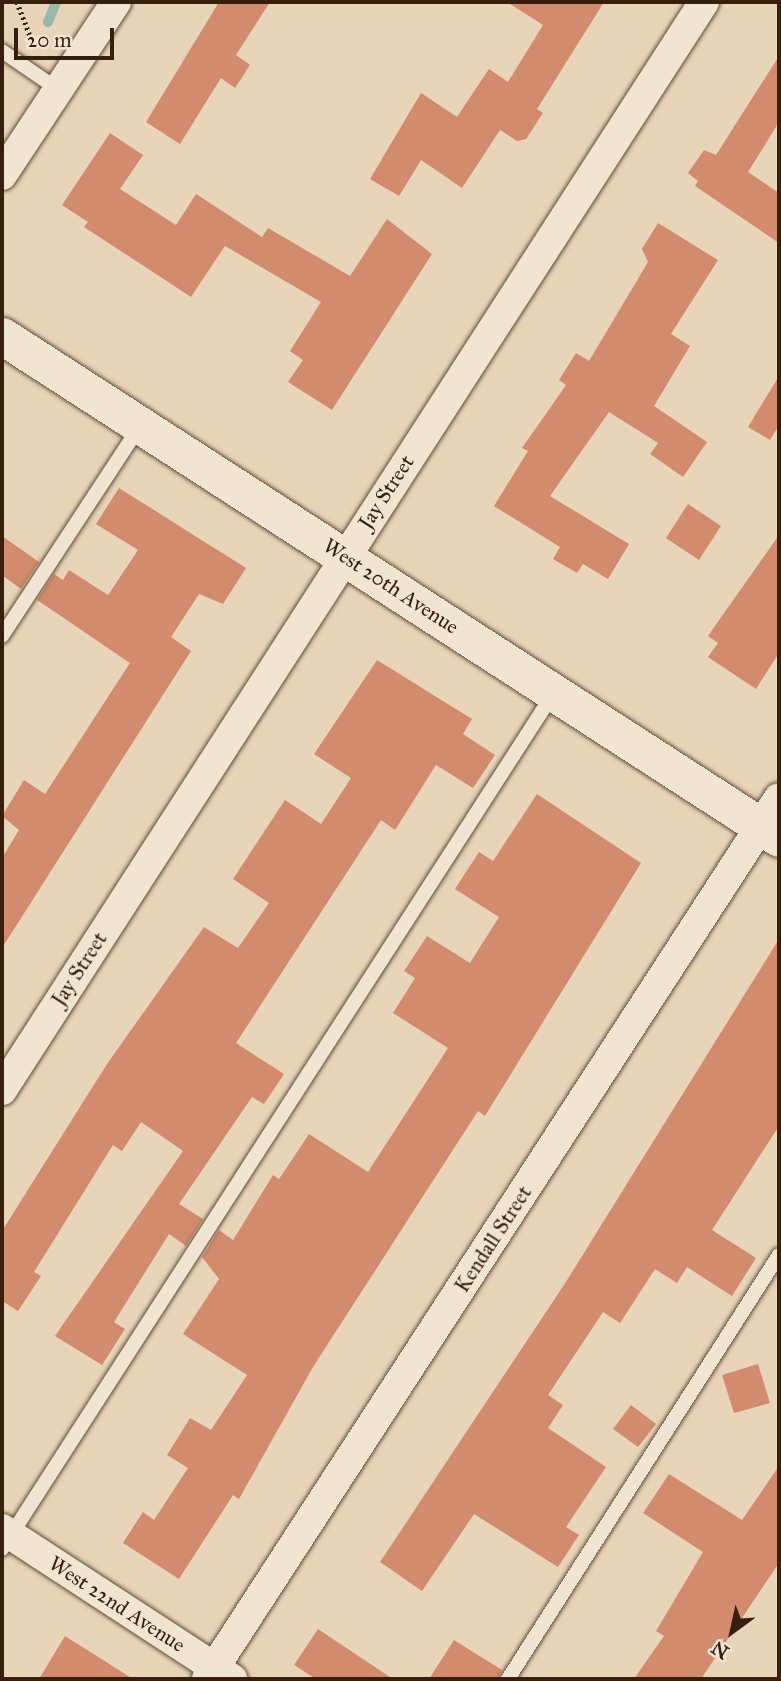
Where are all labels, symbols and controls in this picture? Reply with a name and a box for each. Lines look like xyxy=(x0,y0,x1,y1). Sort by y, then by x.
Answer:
scale bar xyxy=(18,14,117,58)
text: 20 m xyxy=(27,27,72,53)
street label: Jay Street xyxy=(353,450,419,534)
street label: West 20th Avenue xyxy=(318,533,464,639)
street label: Jay Street xyxy=(46,927,112,1011)
street label: Kendall Street xyxy=(449,1181,537,1297)
street label: West 22nd Avenue xyxy=(44,1551,190,1657)
north arrow xyxy=(697,1597,767,1667)
text: N xyxy=(707,1636,733,1664)

